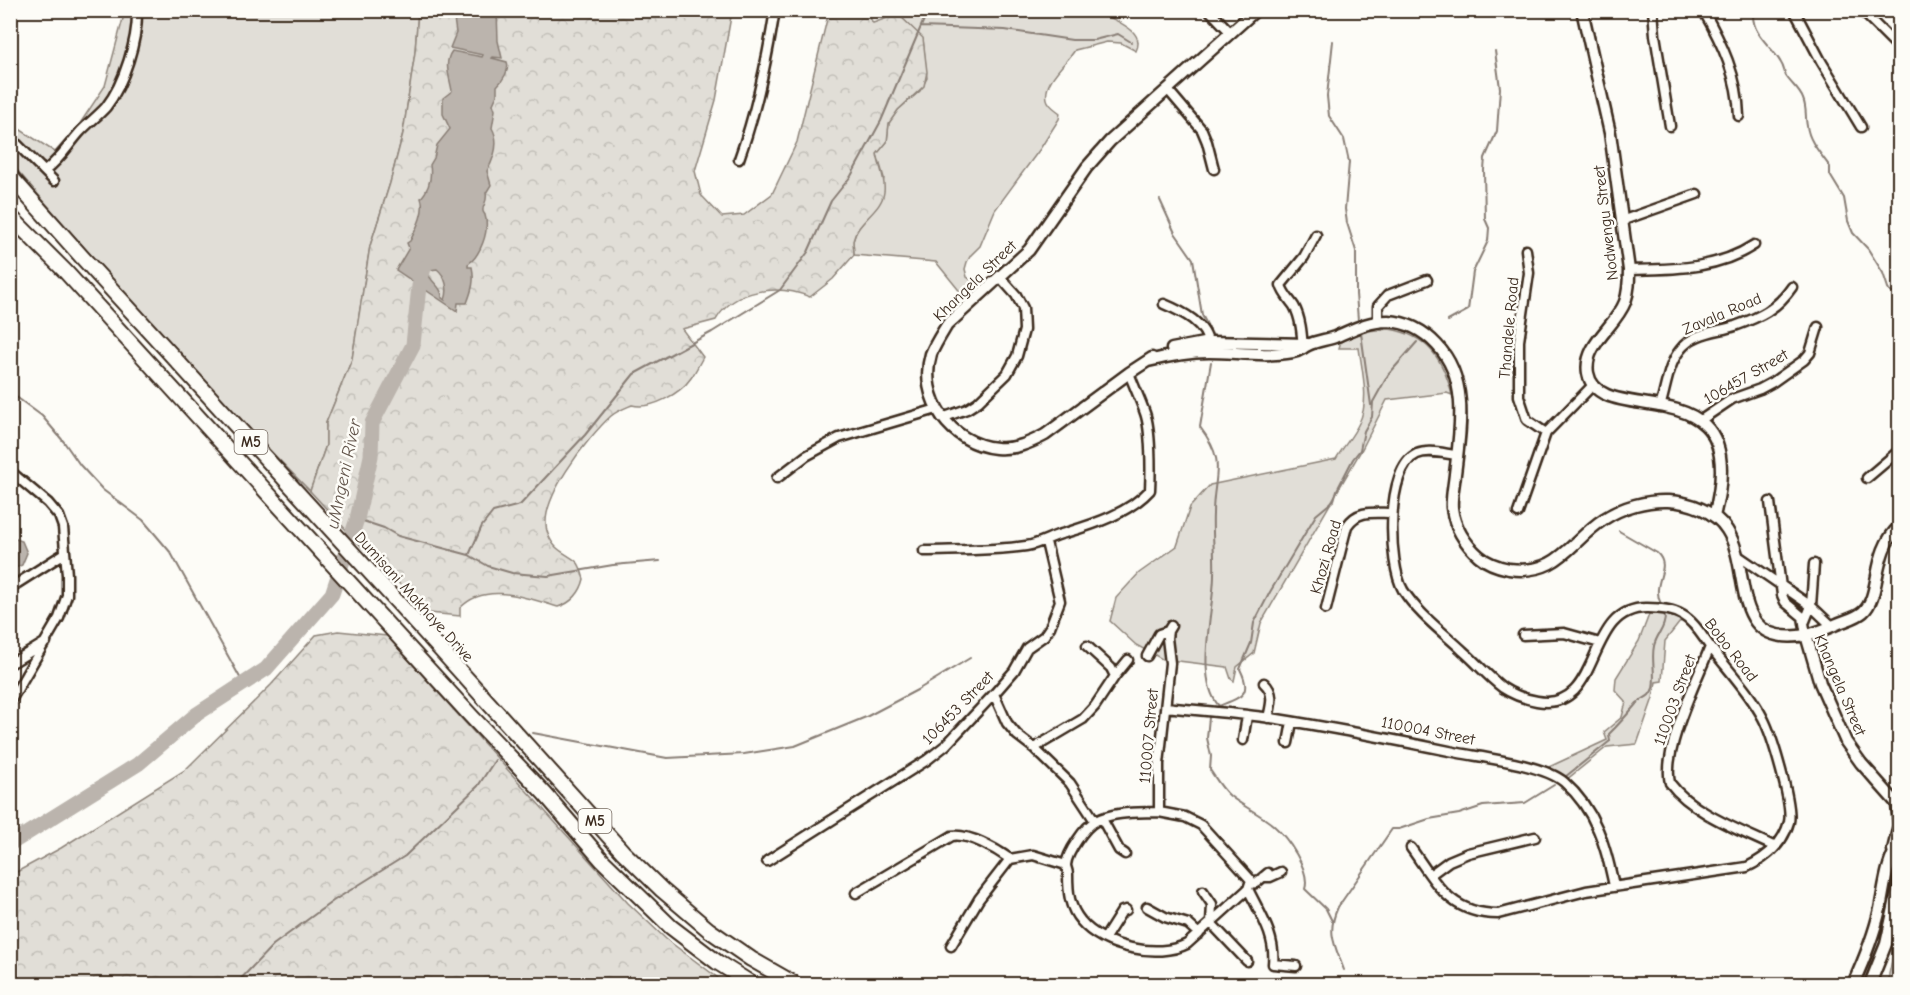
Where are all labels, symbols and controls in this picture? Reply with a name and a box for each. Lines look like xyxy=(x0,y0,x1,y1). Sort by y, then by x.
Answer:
street label: Nodwengu Street xyxy=(1590,164,1622,282)
street label: Khangela Street xyxy=(930,237,1021,325)
street label: Thandele Road xyxy=(1496,276,1522,380)
street label: Zavala Road xyxy=(1680,289,1764,339)
street label: 106457 Street xyxy=(1701,345,1792,408)
water label: uMngeni River xyxy=(322,416,366,531)
road number: M5 xyxy=(234,430,268,454)
street label: Khozi Road xyxy=(1307,518,1345,596)
street label: Dumisani Makhaye Drive xyxy=(351,528,477,666)
street label: Bobo Road xyxy=(1701,615,1761,685)
street label: Khangela Street xyxy=(1811,632,1870,739)
street label: 110003 Street xyxy=(1650,652,1700,748)
street label: 106453 Street xyxy=(919,667,998,748)
street label: 110007 Street xyxy=(1136,688,1162,784)
street label: 110004 Street xyxy=(1380,713,1477,749)
road number: M5 xyxy=(578,809,612,833)

